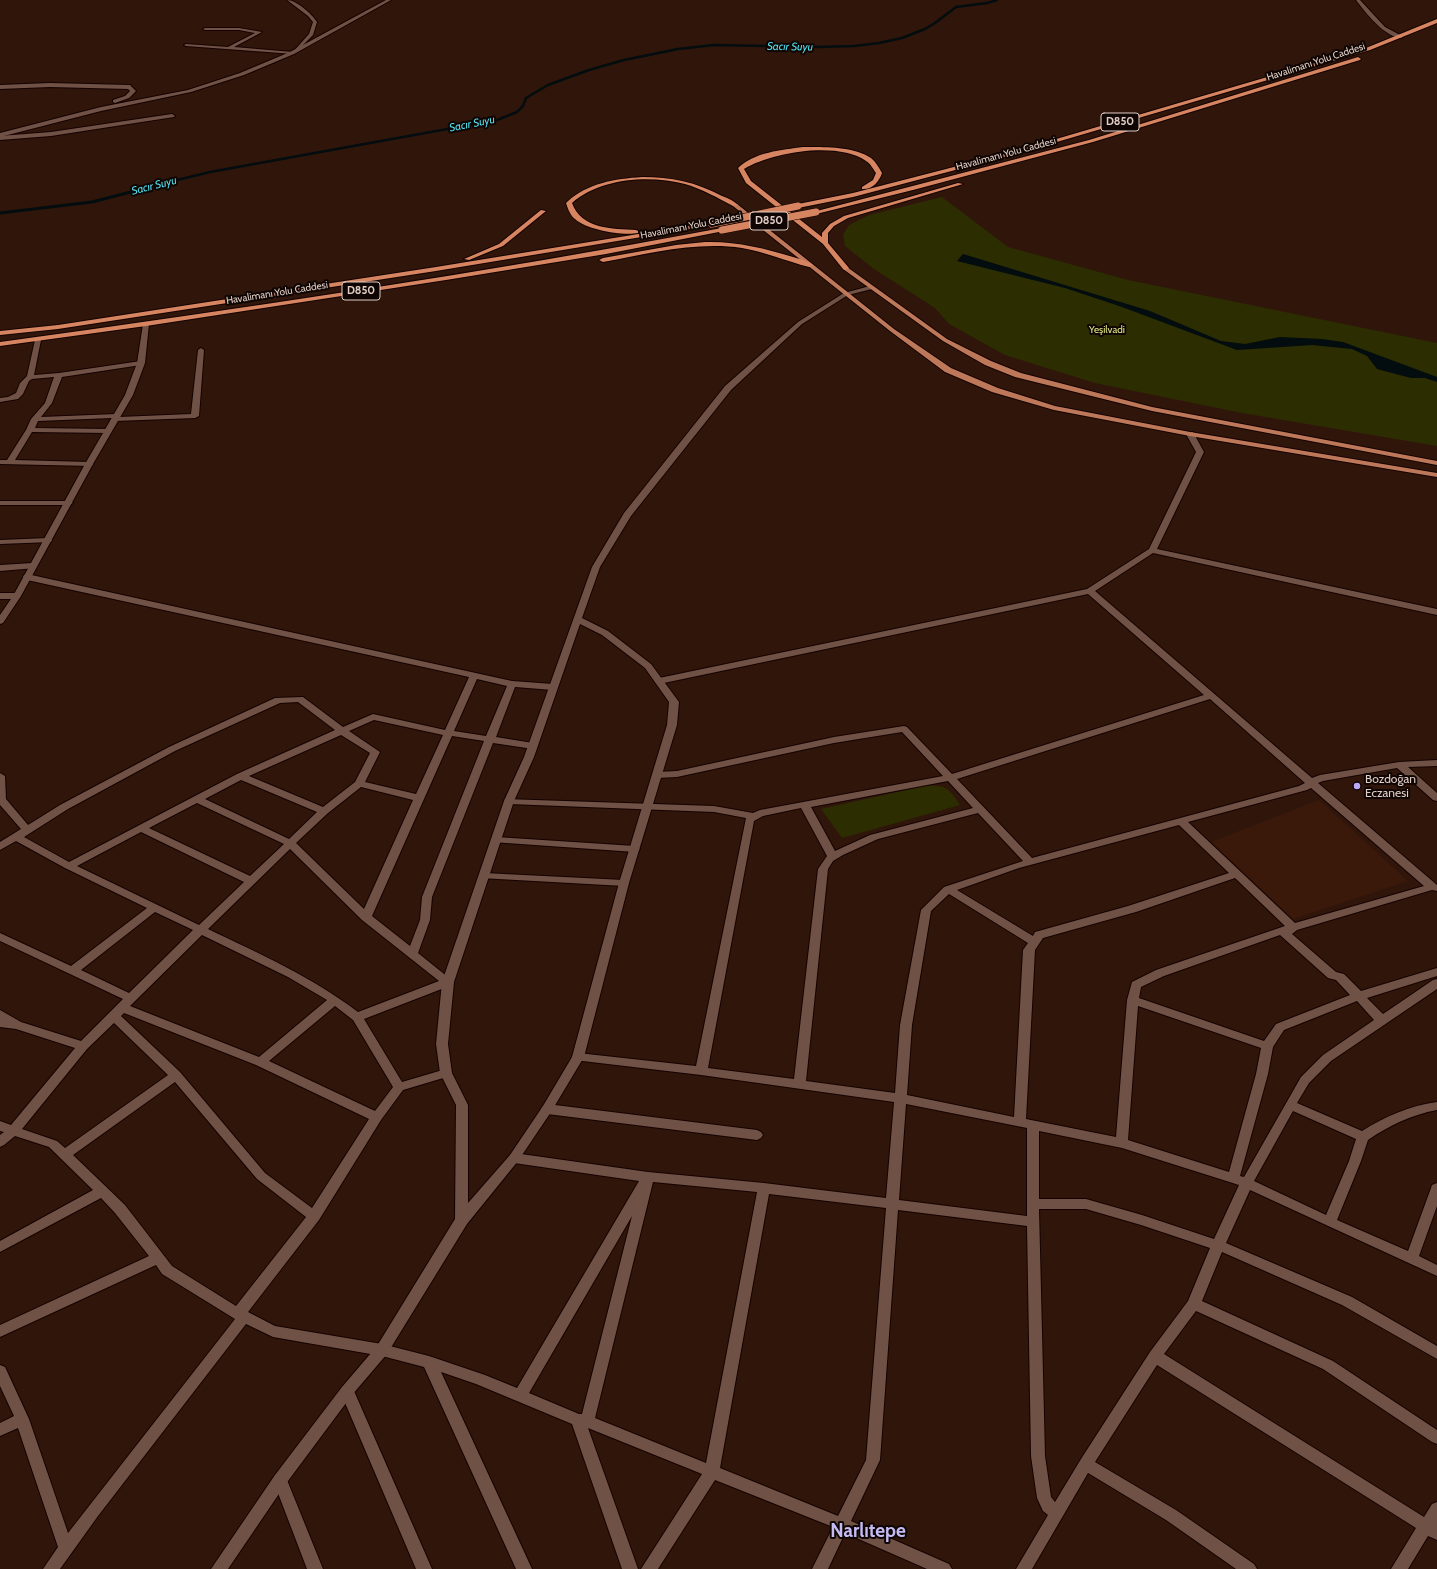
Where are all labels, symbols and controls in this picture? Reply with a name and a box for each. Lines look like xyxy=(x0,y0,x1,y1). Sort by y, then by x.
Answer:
water label: Sacır Suyu xyxy=(767,40,813,54)
street label: Havalimanı Yolu Caddesi xyxy=(1265,40,1367,84)
water label: Sacır Suyu xyxy=(448,113,496,135)
road number: D850 xyxy=(1101,113,1139,131)
street label: Havalimanı Yolu Caddesi xyxy=(955,135,1057,173)
water label: Sacır Suyu xyxy=(130,174,178,198)
street label: Havalimanı Yolu Caddesi xyxy=(639,210,743,242)
road number: D850 xyxy=(750,212,788,230)
street label: Havalimanı Yolu Caddesi xyxy=(225,279,329,307)
road number: D850 xyxy=(342,282,380,300)
park label: Yeşilvadi xyxy=(1089,324,1125,336)
place label: Bozdoğan Eczanesi xyxy=(1365,772,1416,800)
marker: Bozdoğan Eczanesi xyxy=(1352,781,1362,791)
district label: Narlıtepe xyxy=(830,1520,906,1542)

